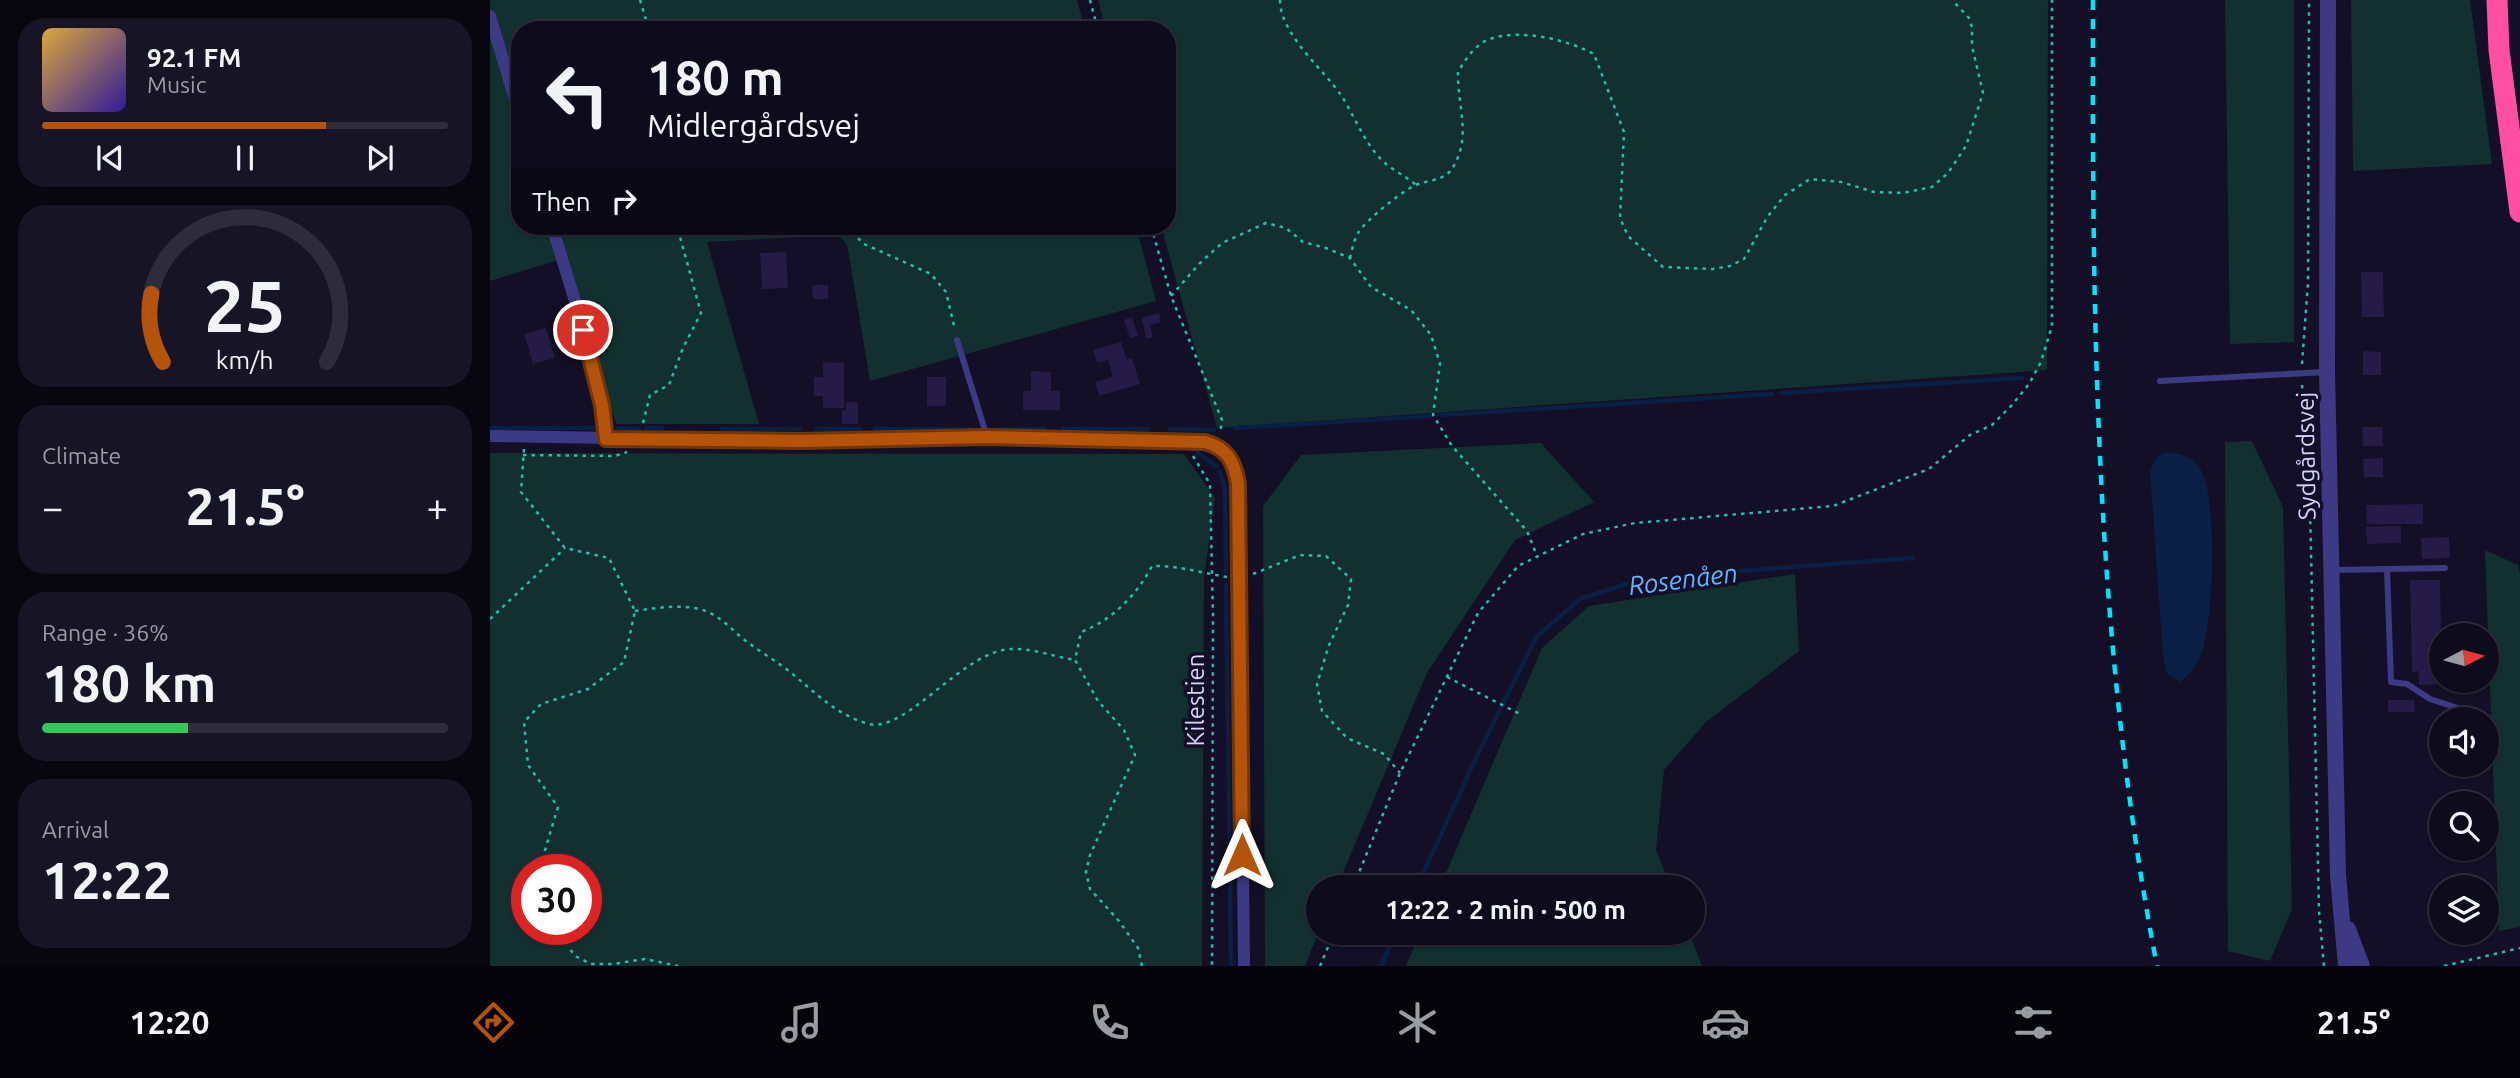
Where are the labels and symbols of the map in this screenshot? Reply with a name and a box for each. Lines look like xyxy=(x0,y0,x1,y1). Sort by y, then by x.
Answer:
pin xyxy=(553,300,613,360)
street label: Sydgårdsvej xyxy=(2291,392,2321,520)
water label: Rosenåen xyxy=(1627,558,1739,600)
north arrow xyxy=(2429,623,2499,693)
street label: Kilestien xyxy=(1182,653,1209,747)
position arrow xyxy=(1205,818,1279,892)
speed limit sign: 30 xyxy=(511,854,602,945)

